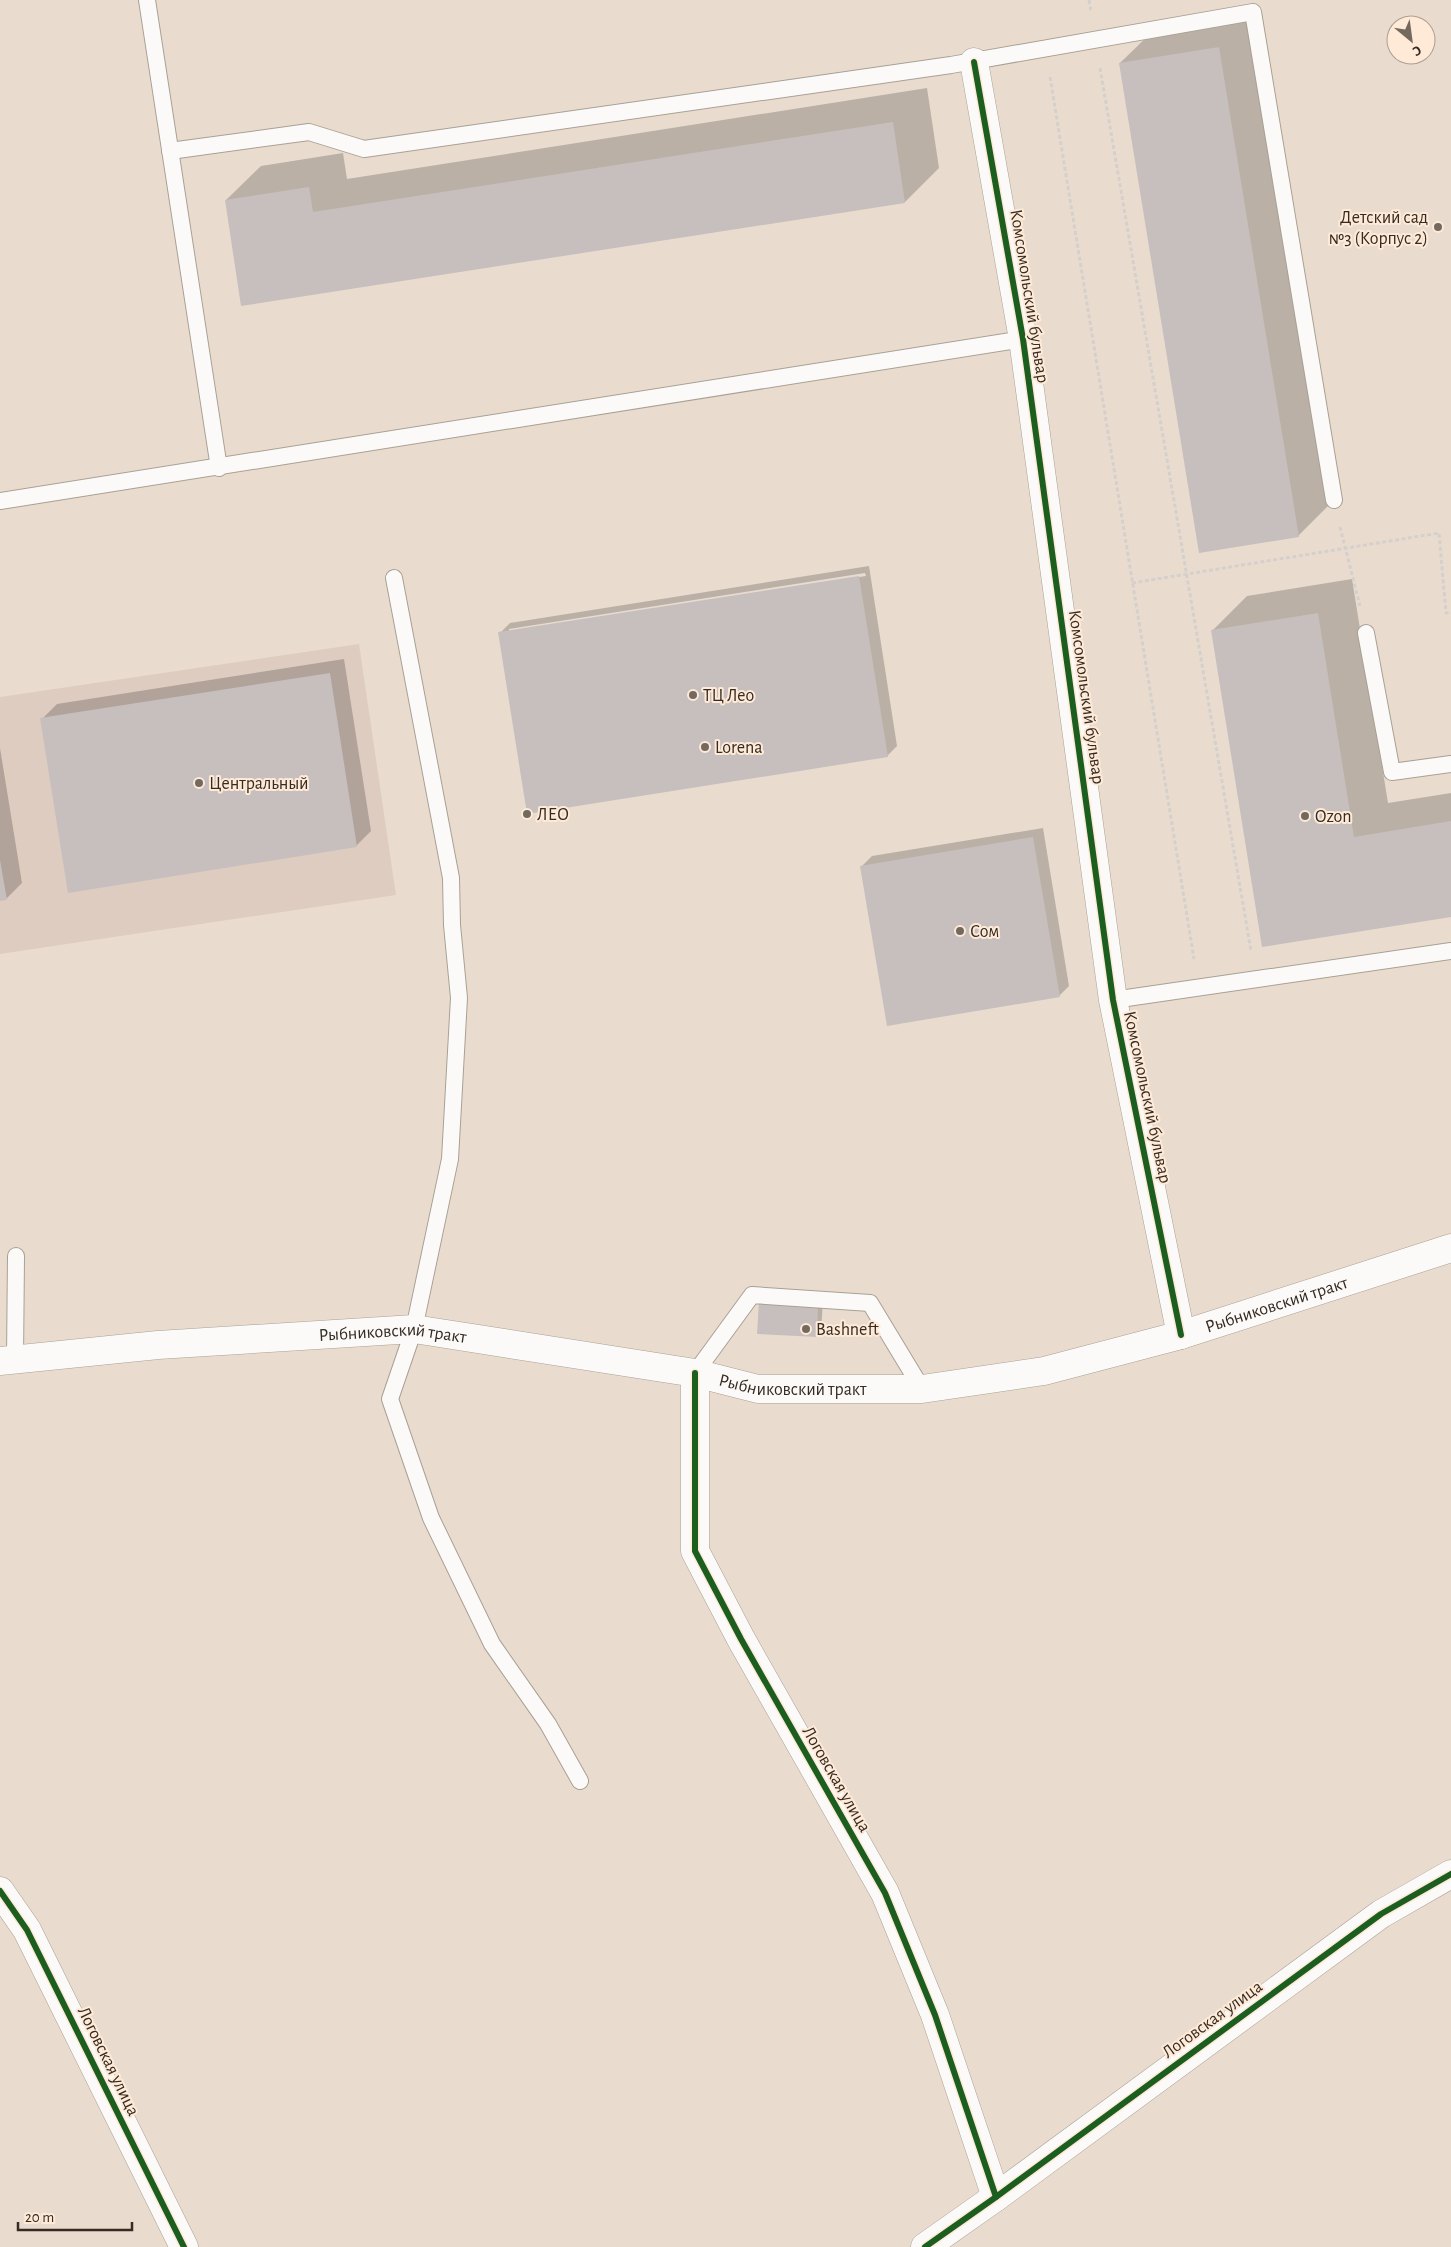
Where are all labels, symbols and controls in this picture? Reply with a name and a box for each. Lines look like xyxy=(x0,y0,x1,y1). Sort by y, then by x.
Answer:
north arrow xyxy=(1386,15,1436,65)
text: С xyxy=(1410,42,1424,59)
street label: Комсомольский бульвар xyxy=(1006,208,1053,384)
place label: Детский сад №3 (Корпус 2) xyxy=(1328,209,1428,248)
marker: Детский сад №3 (Корпус 2) xyxy=(1432,221,1444,233)
street label: Комсомольский бульвар xyxy=(1065,609,1108,785)
place label: ТЦ Лео xyxy=(703,687,754,705)
marker: ТЦ Лео xyxy=(687,689,699,701)
place label: Lorena xyxy=(715,739,763,757)
marker: Lorena xyxy=(699,741,711,753)
place label: Центральный xyxy=(209,775,309,793)
marker: Центральный xyxy=(193,777,205,789)
place label: ЛЕО xyxy=(537,806,569,824)
marker: ЛЕО xyxy=(521,808,533,820)
place label: Ozon xyxy=(1315,808,1352,826)
marker: Ozon xyxy=(1299,810,1311,822)
place label: Сом xyxy=(970,923,999,941)
marker: Сом xyxy=(954,925,966,937)
street label: Комсомольский бульвар xyxy=(1120,1009,1175,1185)
street label: Рыбниковский тракт xyxy=(1203,1274,1351,1337)
street label: Рыбниковский тракт xyxy=(318,1321,468,1347)
place label: Bashneft xyxy=(816,1321,879,1339)
marker: Bashneft xyxy=(800,1323,812,1335)
street label: Рыбниковский тракт xyxy=(717,1371,867,1399)
street label: Логовская улица xyxy=(799,1724,874,1835)
street label: Логовская улица xyxy=(1159,1978,1266,2062)
street label: Логовская улица xyxy=(74,2004,142,2119)
scale bar xyxy=(18,2200,131,2232)
text: 20 m xyxy=(25,2210,54,2225)

